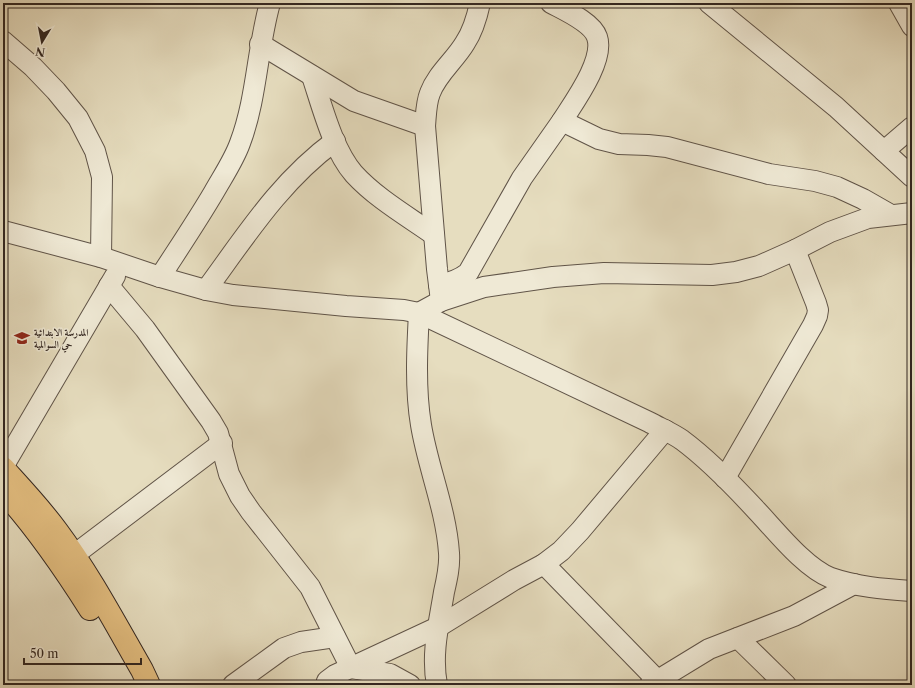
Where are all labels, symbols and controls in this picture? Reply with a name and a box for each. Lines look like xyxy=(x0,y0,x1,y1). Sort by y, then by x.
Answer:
north arrow xyxy=(22,22,62,62)
text: N xyxy=(34,44,46,60)
place label: المدرسة الابتدائية حي السوالمية xyxy=(34,326,89,353)
school or university icon: المدرسة الابتدائية حي السوالمية xyxy=(13,329,31,347)
scale bar xyxy=(24,640,141,666)
text: 50 m xyxy=(30,646,59,661)

